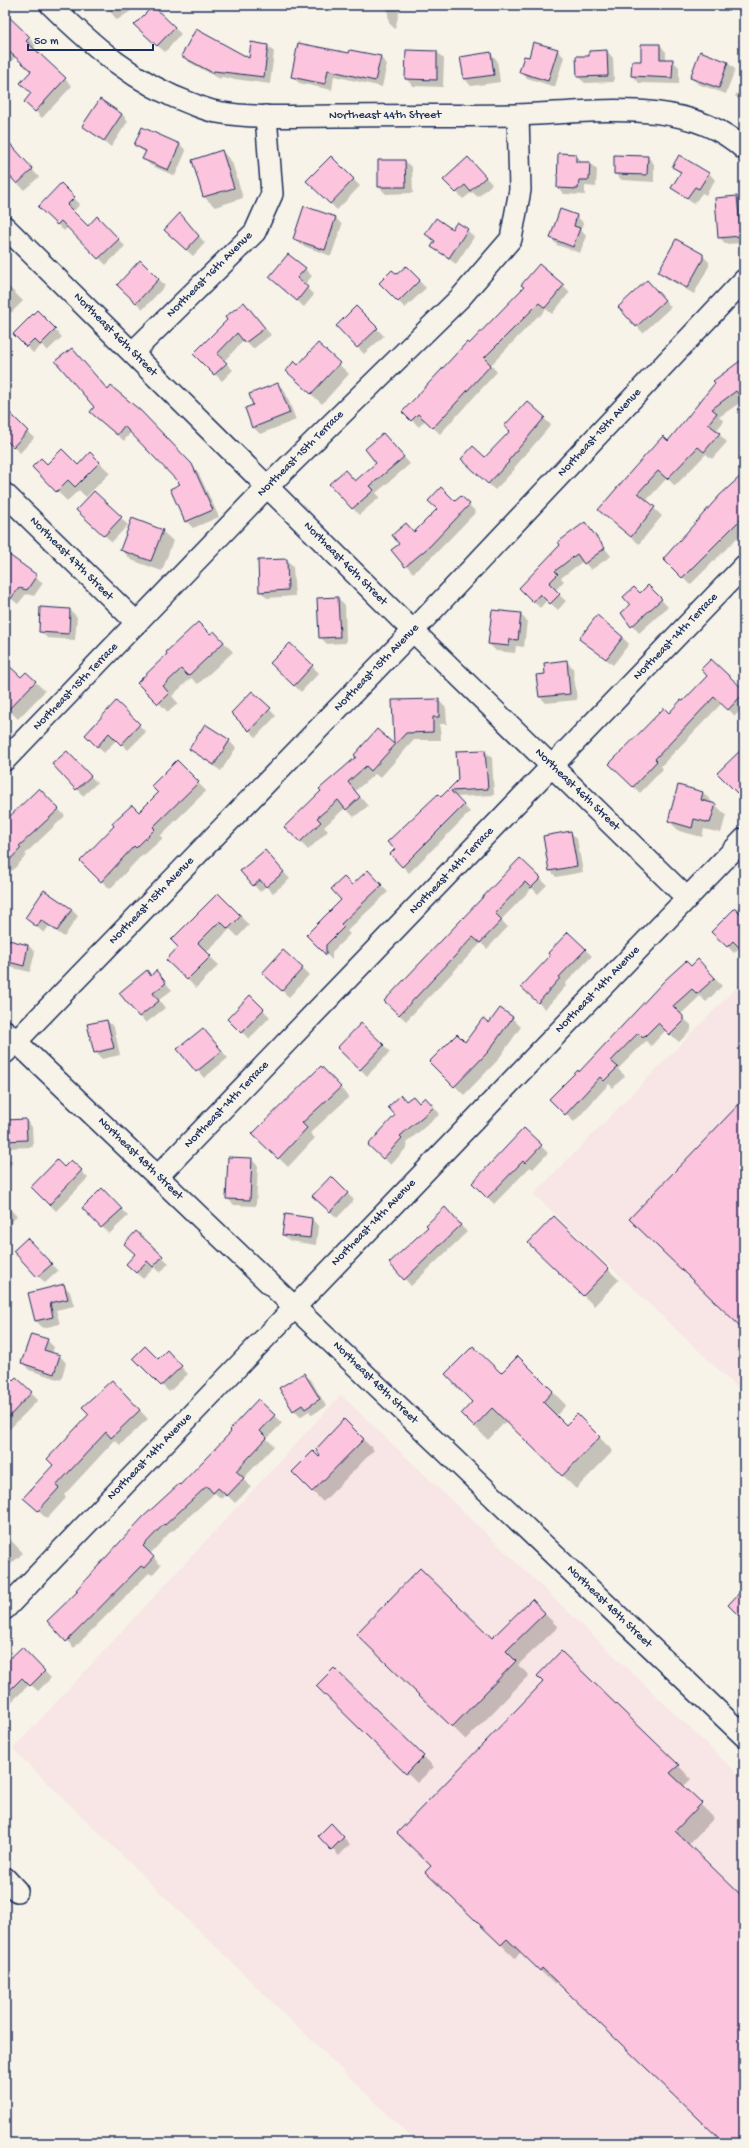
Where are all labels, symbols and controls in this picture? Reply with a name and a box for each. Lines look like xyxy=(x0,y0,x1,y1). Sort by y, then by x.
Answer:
scale bar xyxy=(28,26,153,52)
text: 50 m xyxy=(34,35,59,49)
street label: Northeast 44th Street xyxy=(329,109,442,123)
street label: Northeast 16th Avenue xyxy=(164,229,256,321)
street label: Northeast 46th Street xyxy=(70,290,161,381)
street label: Northeast 15th Avenue xyxy=(555,385,645,480)
street label: Northeast 15th Terrace xyxy=(255,407,348,500)
street label: Northeast 47th Street xyxy=(26,514,117,605)
street label: Northeast 46th Street xyxy=(300,519,391,610)
street label: Northeast 14th Terrace xyxy=(631,590,722,683)
street label: Northeast 15th Avenue xyxy=(332,621,423,715)
street label: Northeast 15th Terrace xyxy=(31,640,122,734)
street label: Northeast 46th Street xyxy=(532,746,623,835)
street label: Northeast 14th Terrace xyxy=(407,824,498,917)
street label: Northeast 15th Avenue xyxy=(107,854,198,948)
street label: Northeast 14th Avenue xyxy=(553,943,644,1036)
street label: Northeast 14th Terrace xyxy=(182,1058,273,1151)
street label: Northeast 48th Street xyxy=(94,1115,186,1204)
street label: Northeast 14th Avenue xyxy=(329,1176,420,1269)
street label: Northeast 48th Street xyxy=(329,1339,421,1428)
street label: Northeast 14th Avenue xyxy=(105,1410,196,1503)
street label: Northeast 48th Street xyxy=(563,1563,655,1652)

